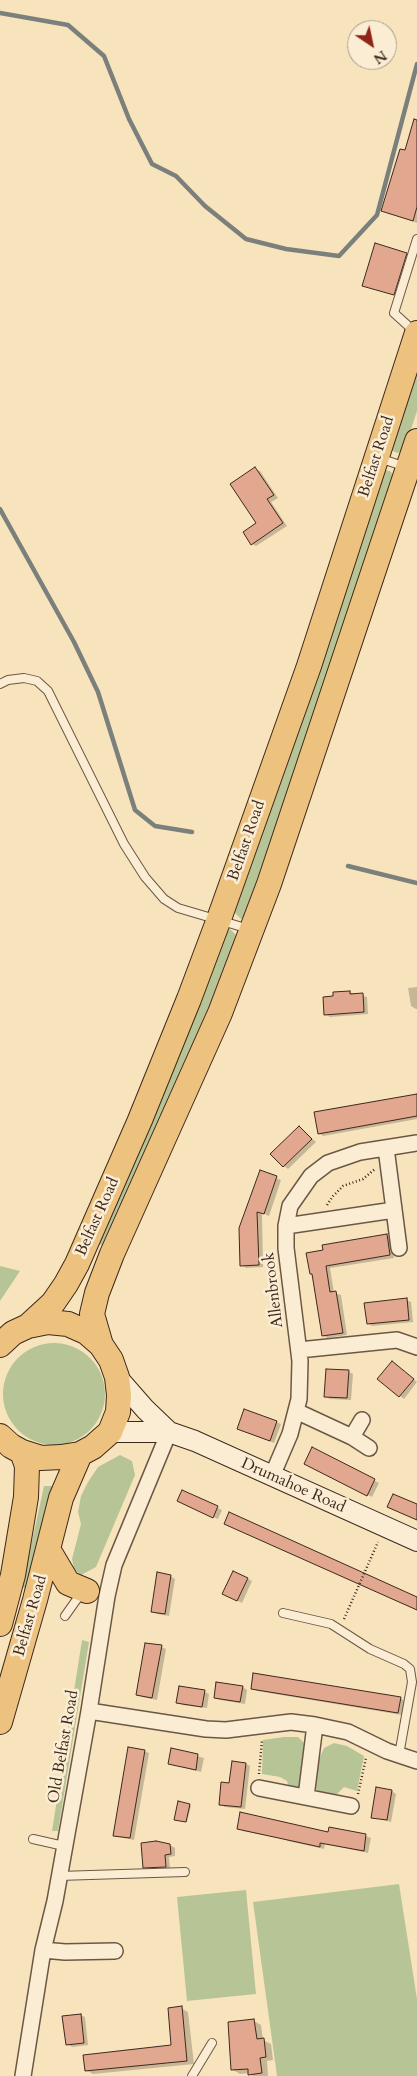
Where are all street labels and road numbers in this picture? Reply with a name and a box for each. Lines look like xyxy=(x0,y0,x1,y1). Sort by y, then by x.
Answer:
street label: Belfast Road xyxy=(355,414,399,500)
street label: Belfast Road xyxy=(224,798,270,884)
street label: Belfast Road xyxy=(72,1175,124,1259)
street label: Allenbrook xyxy=(260,1251,288,1329)
street label: Drumahoe Road xyxy=(238,1454,348,1518)
street label: Belfast Road xyxy=(10,1573,52,1659)
street label: Old Belfast Road xyxy=(45,1689,83,1805)

